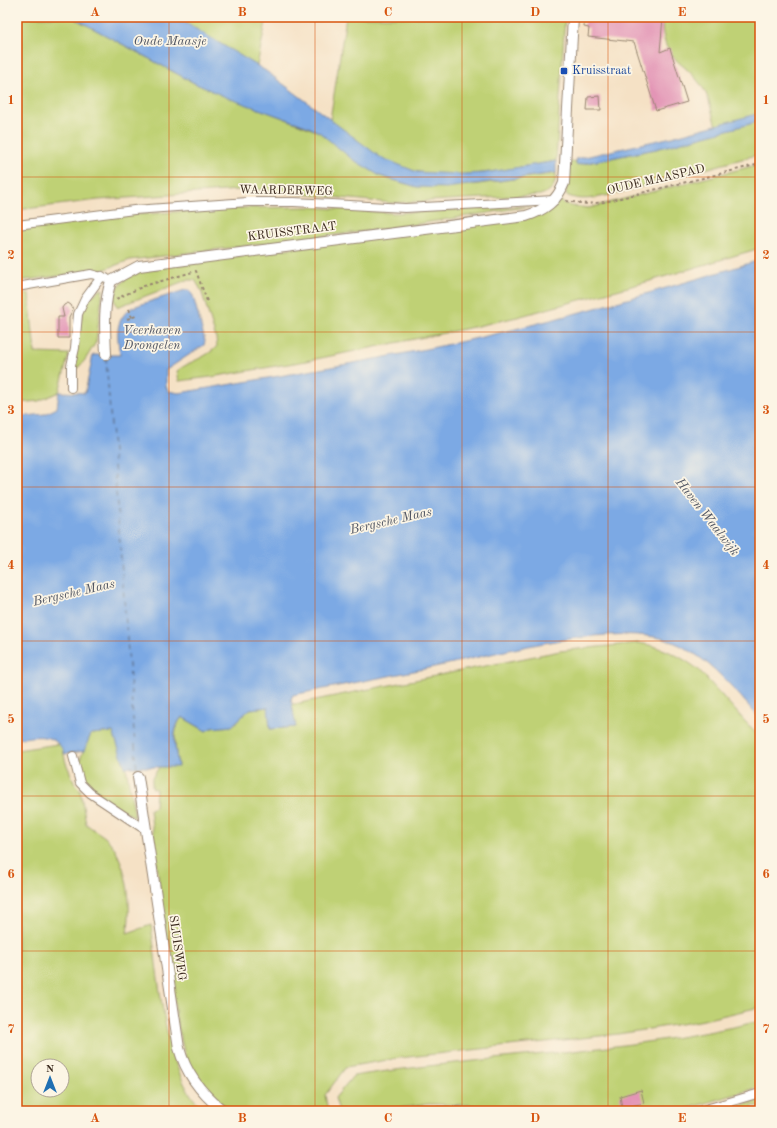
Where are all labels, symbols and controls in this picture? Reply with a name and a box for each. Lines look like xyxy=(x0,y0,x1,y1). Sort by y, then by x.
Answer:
text: A xyxy=(90,6,100,19)
text: B xyxy=(237,6,247,19)
text: C xyxy=(384,6,392,19)
text: D xyxy=(530,6,540,19)
text: E xyxy=(678,6,687,19)
water label: Oude Maasje xyxy=(133,35,207,48)
place label: Kruisstraat xyxy=(572,65,631,77)
marker: Kruisstraat xyxy=(559,66,569,76)
text: 1 xyxy=(7,94,15,107)
text: 1 xyxy=(762,94,770,107)
street label: OUDE MAASPAD xyxy=(606,163,706,197)
street label: WAARDERWEG xyxy=(239,184,333,198)
street label: KRUISSTRAAT xyxy=(247,221,337,243)
text: 2 xyxy=(7,249,15,262)
text: 2 xyxy=(762,249,770,262)
water label: Veerhaven Drongelen xyxy=(123,324,182,352)
text: 3 xyxy=(7,404,15,417)
text: 3 xyxy=(762,404,770,417)
water label: Haven Waalwijk xyxy=(672,475,741,558)
water label: Bergsche Maas xyxy=(348,505,434,537)
text: 4 xyxy=(7,559,15,572)
text: 4 xyxy=(762,559,770,572)
water label: Bergsche Maas xyxy=(31,577,117,609)
text: 5 xyxy=(7,713,15,726)
text: 5 xyxy=(762,713,770,726)
text: 6 xyxy=(7,868,15,881)
text: 6 xyxy=(762,868,770,881)
street label: SLUISWEG xyxy=(166,914,188,982)
text: 7 xyxy=(7,1023,15,1036)
text: 7 xyxy=(762,1023,770,1036)
north arrow xyxy=(30,1058,70,1098)
text: N xyxy=(46,1064,55,1075)
text: A xyxy=(90,1112,100,1125)
text: B xyxy=(237,1112,247,1125)
text: C xyxy=(384,1112,392,1125)
text: D xyxy=(530,1112,540,1125)
text: E xyxy=(678,1112,687,1125)

